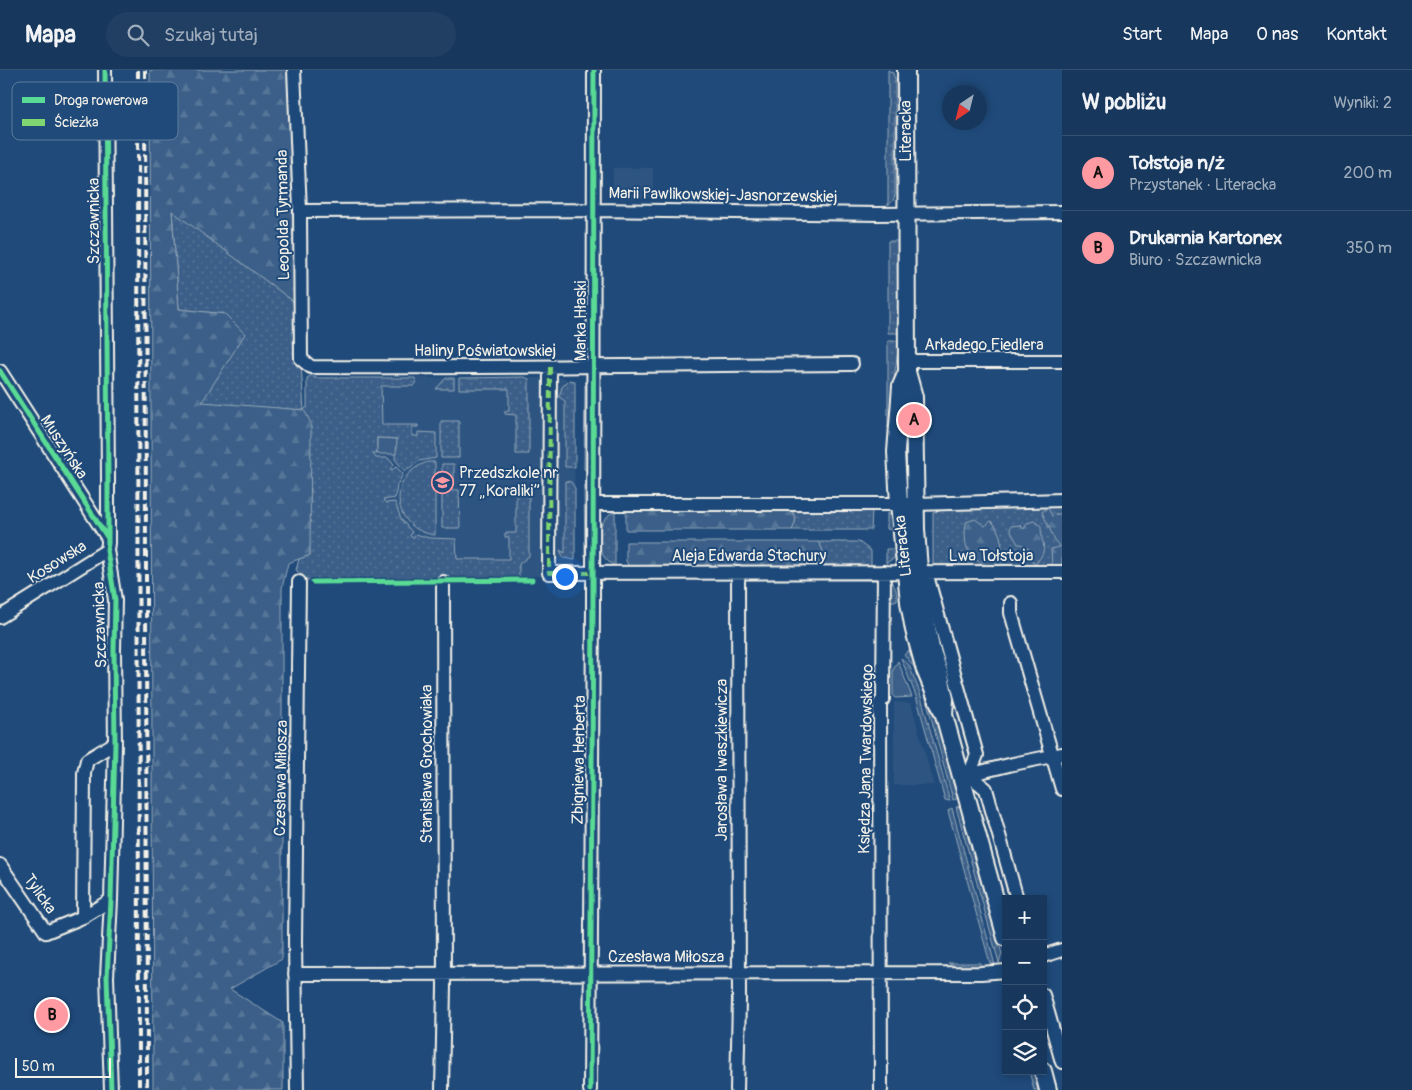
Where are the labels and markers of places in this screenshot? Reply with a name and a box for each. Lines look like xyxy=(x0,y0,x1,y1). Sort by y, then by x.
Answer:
pin: A xyxy=(898,401,930,439)
place label: Przedszkole nr 77 „Koraliki” xyxy=(459,463,558,501)
school or university icon: Przedszkole nr 77 „Koraliki” xyxy=(431,470,455,494)
pin: B xyxy=(36,996,68,1034)

